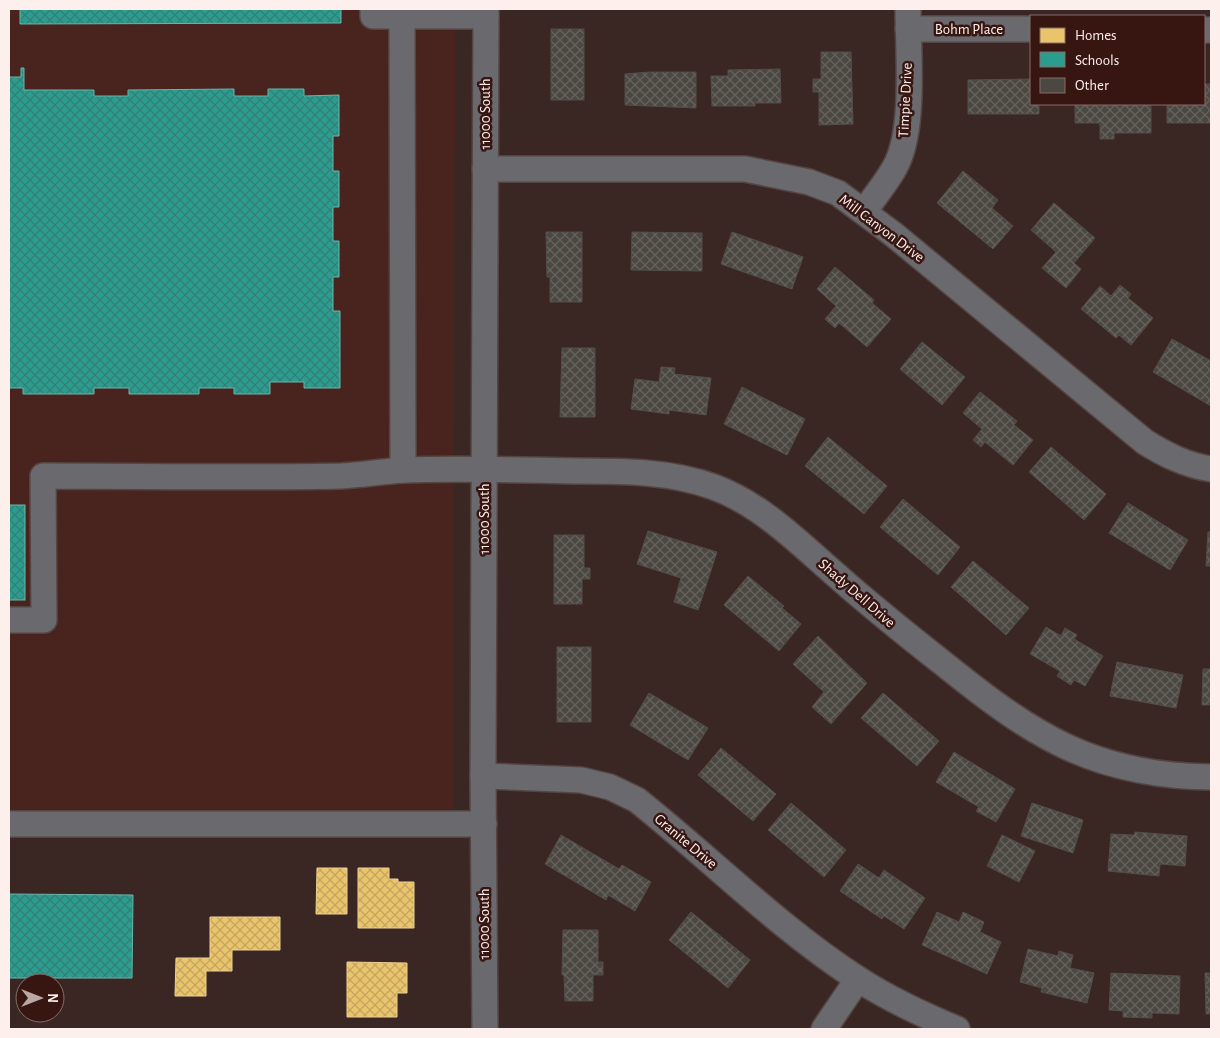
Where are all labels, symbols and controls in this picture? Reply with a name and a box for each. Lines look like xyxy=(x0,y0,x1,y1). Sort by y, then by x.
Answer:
legend xyxy=(1030,15,1205,105)
street label: Bohm Place xyxy=(935,22,1003,37)
text: Homes xyxy=(1075,28,1117,43)
text: Schools xyxy=(1075,53,1119,68)
street label: Timpie Drive xyxy=(896,62,915,138)
text: Other xyxy=(1075,78,1109,93)
street label: 11000 South xyxy=(478,79,493,149)
street label: Mill Canyon Drive xyxy=(836,192,927,265)
street label: 11000 South xyxy=(477,484,492,554)
street label: Shady Dell Drive xyxy=(816,556,898,631)
street label: Granite Drive xyxy=(651,811,720,872)
street label: 11000 South xyxy=(477,889,492,959)
north arrow xyxy=(15,973,65,1023)
text: N xyxy=(45,993,59,1003)

